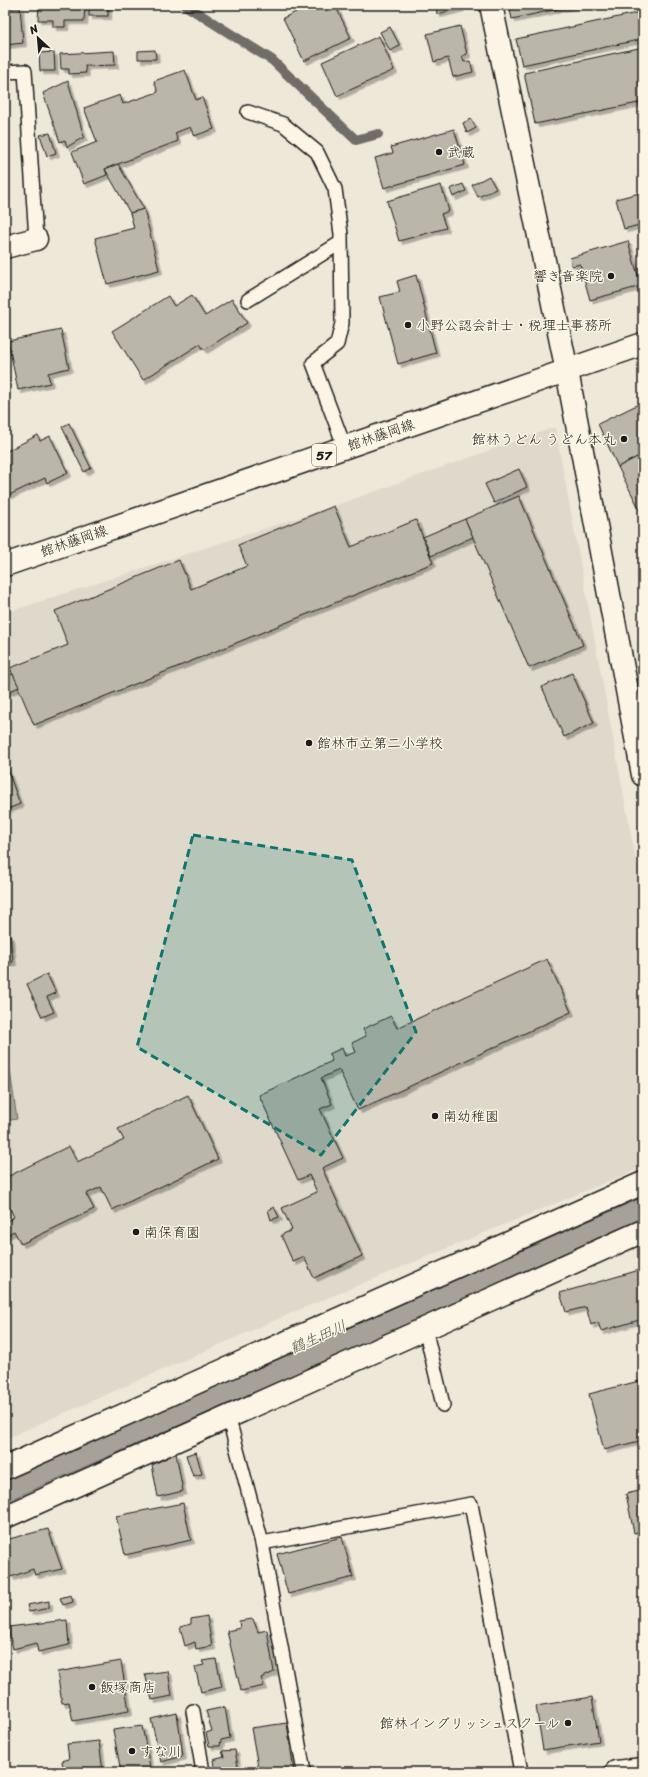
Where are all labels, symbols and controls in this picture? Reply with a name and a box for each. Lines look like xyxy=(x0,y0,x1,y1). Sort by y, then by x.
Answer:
north arrow xyxy=(18,18,58,58)
text: N xyxy=(25,19,42,40)
place label: 武蔵 xyxy=(447,140,475,165)
marker: 武蔵 xyxy=(434,147,444,157)
place label: 響き音楽院 xyxy=(533,264,603,289)
marker: 響き音楽院 xyxy=(606,271,616,281)
place label: 小野公認会計士・税理士事務所 xyxy=(416,313,612,338)
marker: 小野公認会計士・税理士事務所 xyxy=(403,320,413,330)
street label: 館林藤岡線 xyxy=(344,412,418,458)
place label: 館林うどん うどん本丸 xyxy=(472,427,616,452)
marker: 館林うどん うどん本丸 xyxy=(619,434,629,444)
road number: 57 xyxy=(312,444,336,466)
street label: 館林藤岡線 xyxy=(37,518,111,564)
place label: 館林市立第二小学校 xyxy=(317,731,443,756)
marker: 館林市立第二小学校 xyxy=(304,738,314,748)
place label: 南幼稚園 xyxy=(443,1104,499,1129)
marker: 南幼稚園 xyxy=(430,1111,440,1121)
place label: 南保育園 xyxy=(144,1220,200,1245)
marker: 南保育園 xyxy=(131,1227,141,1237)
water label: 鶴生田川 xyxy=(285,1313,351,1361)
place label: 飯塚商店 xyxy=(100,1675,156,1700)
marker: 飯塚商店 xyxy=(87,1682,97,1692)
place label: 館林イングリッシュスクール xyxy=(380,1711,560,1736)
marker: 館林イングリッシュスクール xyxy=(563,1718,573,1728)
place label: すな川 xyxy=(140,1739,182,1764)
marker: すな川 xyxy=(127,1746,137,1756)

